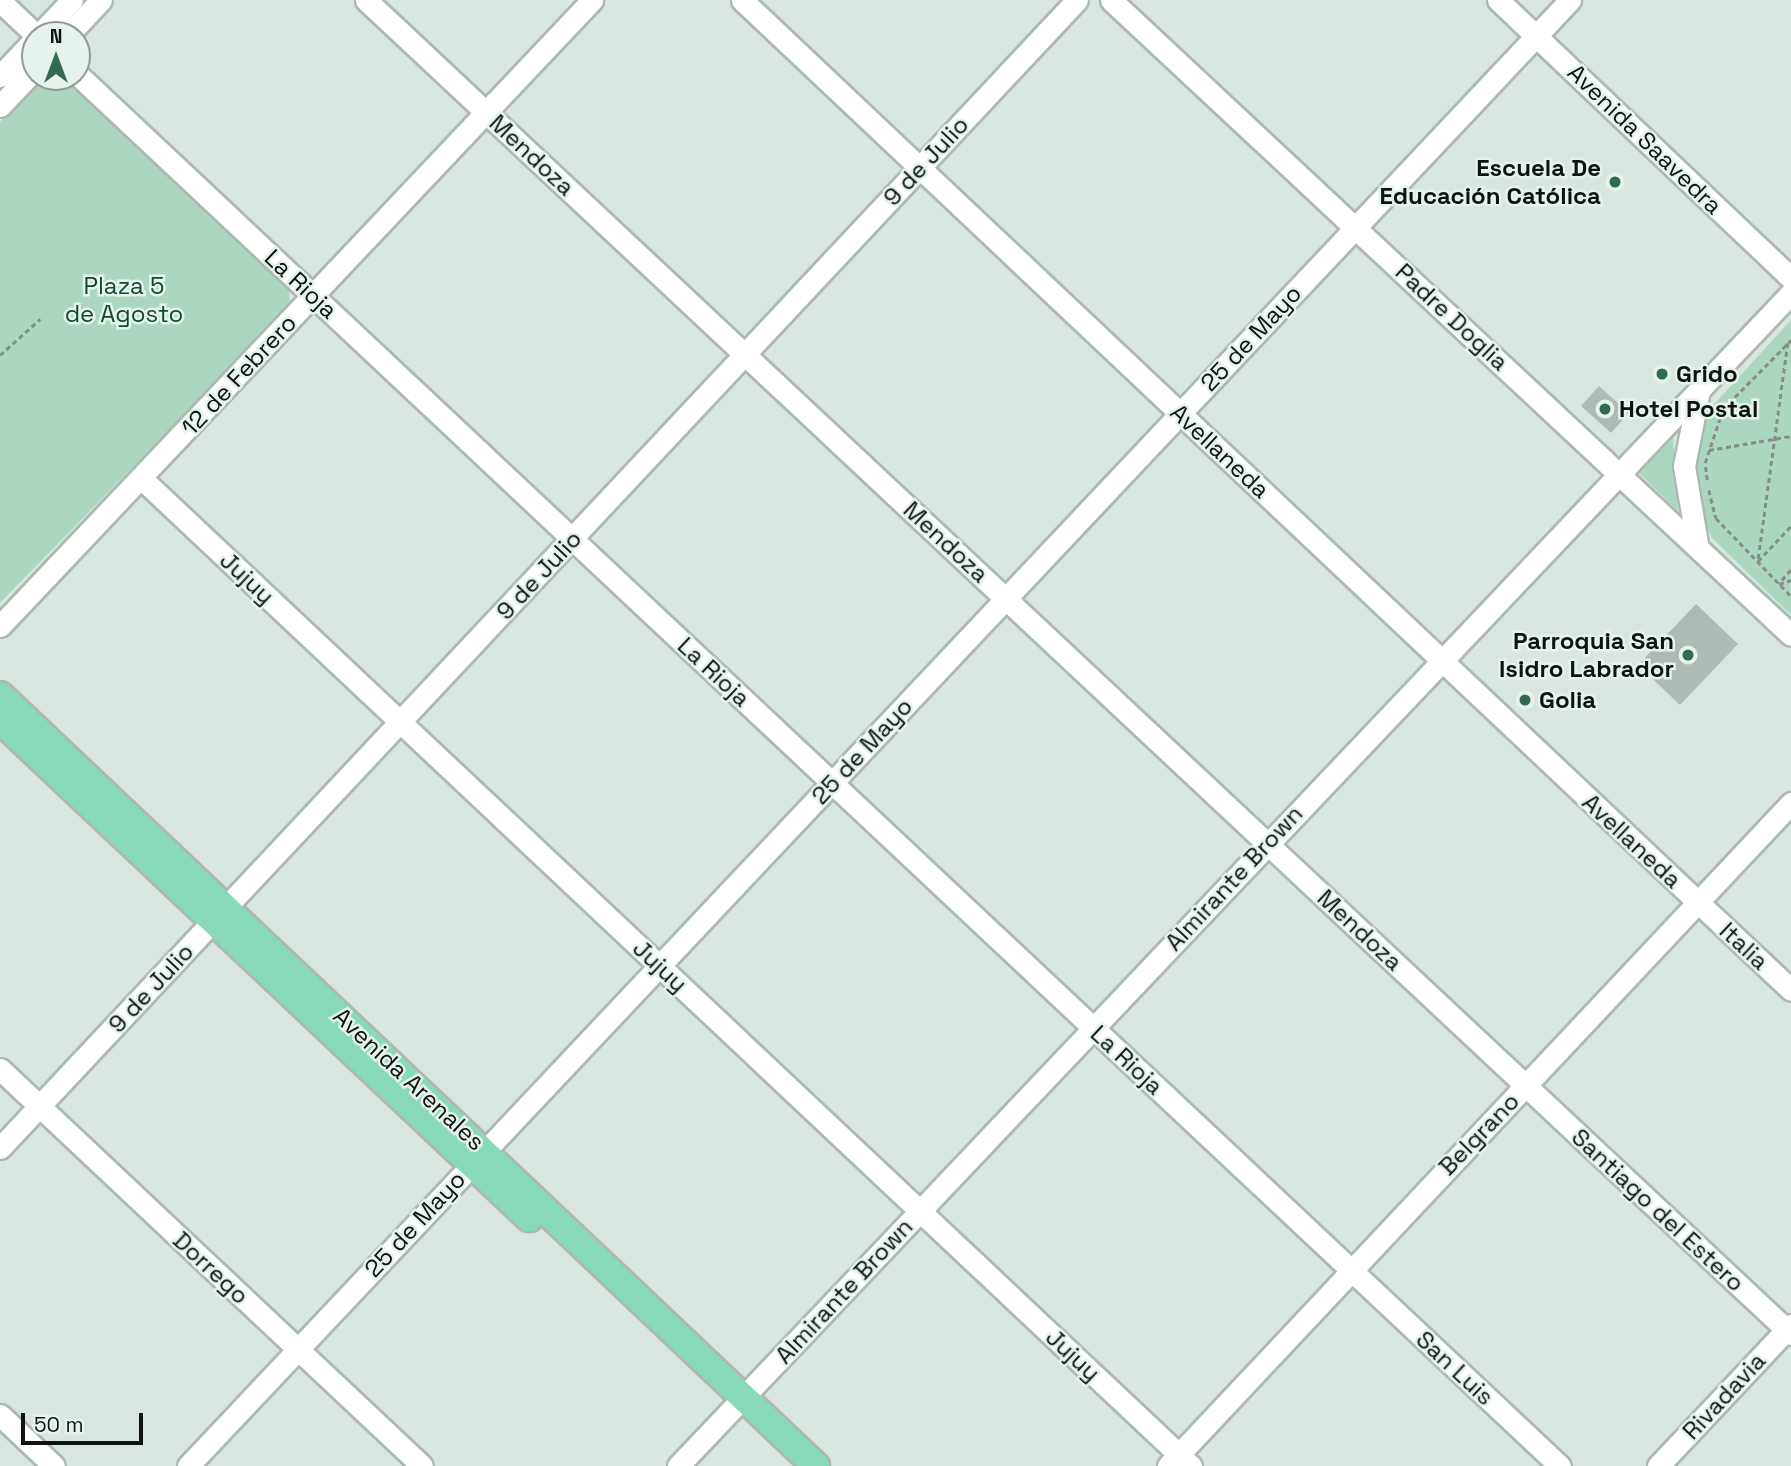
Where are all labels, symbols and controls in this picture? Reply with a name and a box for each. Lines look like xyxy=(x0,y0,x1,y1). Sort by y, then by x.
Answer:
north arrow xyxy=(21,21,91,91)
text: N xyxy=(50,24,62,49)
street label: Avenida Saavedra xyxy=(1562,58,1728,220)
street label: Mendoza xyxy=(484,108,580,202)
street label: 9 de Julio xyxy=(877,110,975,212)
place label: Escuela De Educación Católica xyxy=(1380,154,1601,210)
marker: Escuela De Educación Católica xyxy=(1607,174,1623,190)
street label: La Rioja xyxy=(259,243,343,325)
street label: Padre Doglia xyxy=(1390,257,1514,377)
park label: Plaza 5 de Agosto xyxy=(64,272,184,328)
street label: 25 de Mayo xyxy=(1195,279,1307,397)
street label: 12 de Febrero xyxy=(176,308,302,442)
place label: Grido xyxy=(1676,360,1738,388)
marker: Grido xyxy=(1654,366,1670,382)
place label: Hotel Postal xyxy=(1619,395,1758,423)
street label: Avellaneda xyxy=(1164,398,1276,504)
marker: Hotel Postal xyxy=(1597,401,1613,417)
street label: Mendoza xyxy=(898,495,994,589)
street label: 9 de Julio xyxy=(490,524,588,626)
street label: Jujuy xyxy=(214,546,280,610)
place label: Parroquia San Isidro Labrador xyxy=(1499,627,1674,683)
street label: La Rioja xyxy=(672,631,756,713)
marker: Parroquia San Isidro Labrador xyxy=(1680,647,1696,663)
place label: Golia xyxy=(1539,686,1596,714)
street label: 25 de Mayo xyxy=(806,692,918,810)
marker: Golia xyxy=(1517,692,1533,708)
street label: Avellaneda xyxy=(1576,788,1688,894)
street label: Almirante Brown xyxy=(1159,799,1309,957)
street label: Mendoza xyxy=(1312,883,1408,977)
street label: Italia xyxy=(1714,916,1774,976)
street label: Jujuy xyxy=(627,934,693,998)
street label: 9 de Julio xyxy=(102,937,200,1039)
street label: Avenida Arenales xyxy=(327,1001,491,1157)
street label: La Rioja xyxy=(1085,1019,1169,1101)
street label: Belgrano xyxy=(1433,1087,1525,1181)
street label: Santiago del Estero xyxy=(1566,1123,1750,1297)
street label: 25 de Mayo xyxy=(359,1165,471,1283)
street label: Almirante Brown xyxy=(769,1212,919,1370)
street label: Dorrego xyxy=(167,1226,255,1310)
street label: Jujuy xyxy=(1040,1323,1106,1387)
street label: San Luis xyxy=(1410,1325,1500,1411)
street label: Rivadavia xyxy=(1677,1347,1771,1445)
scale bar xyxy=(24,1400,147,1444)
text: 50 m xyxy=(34,1411,84,1438)

